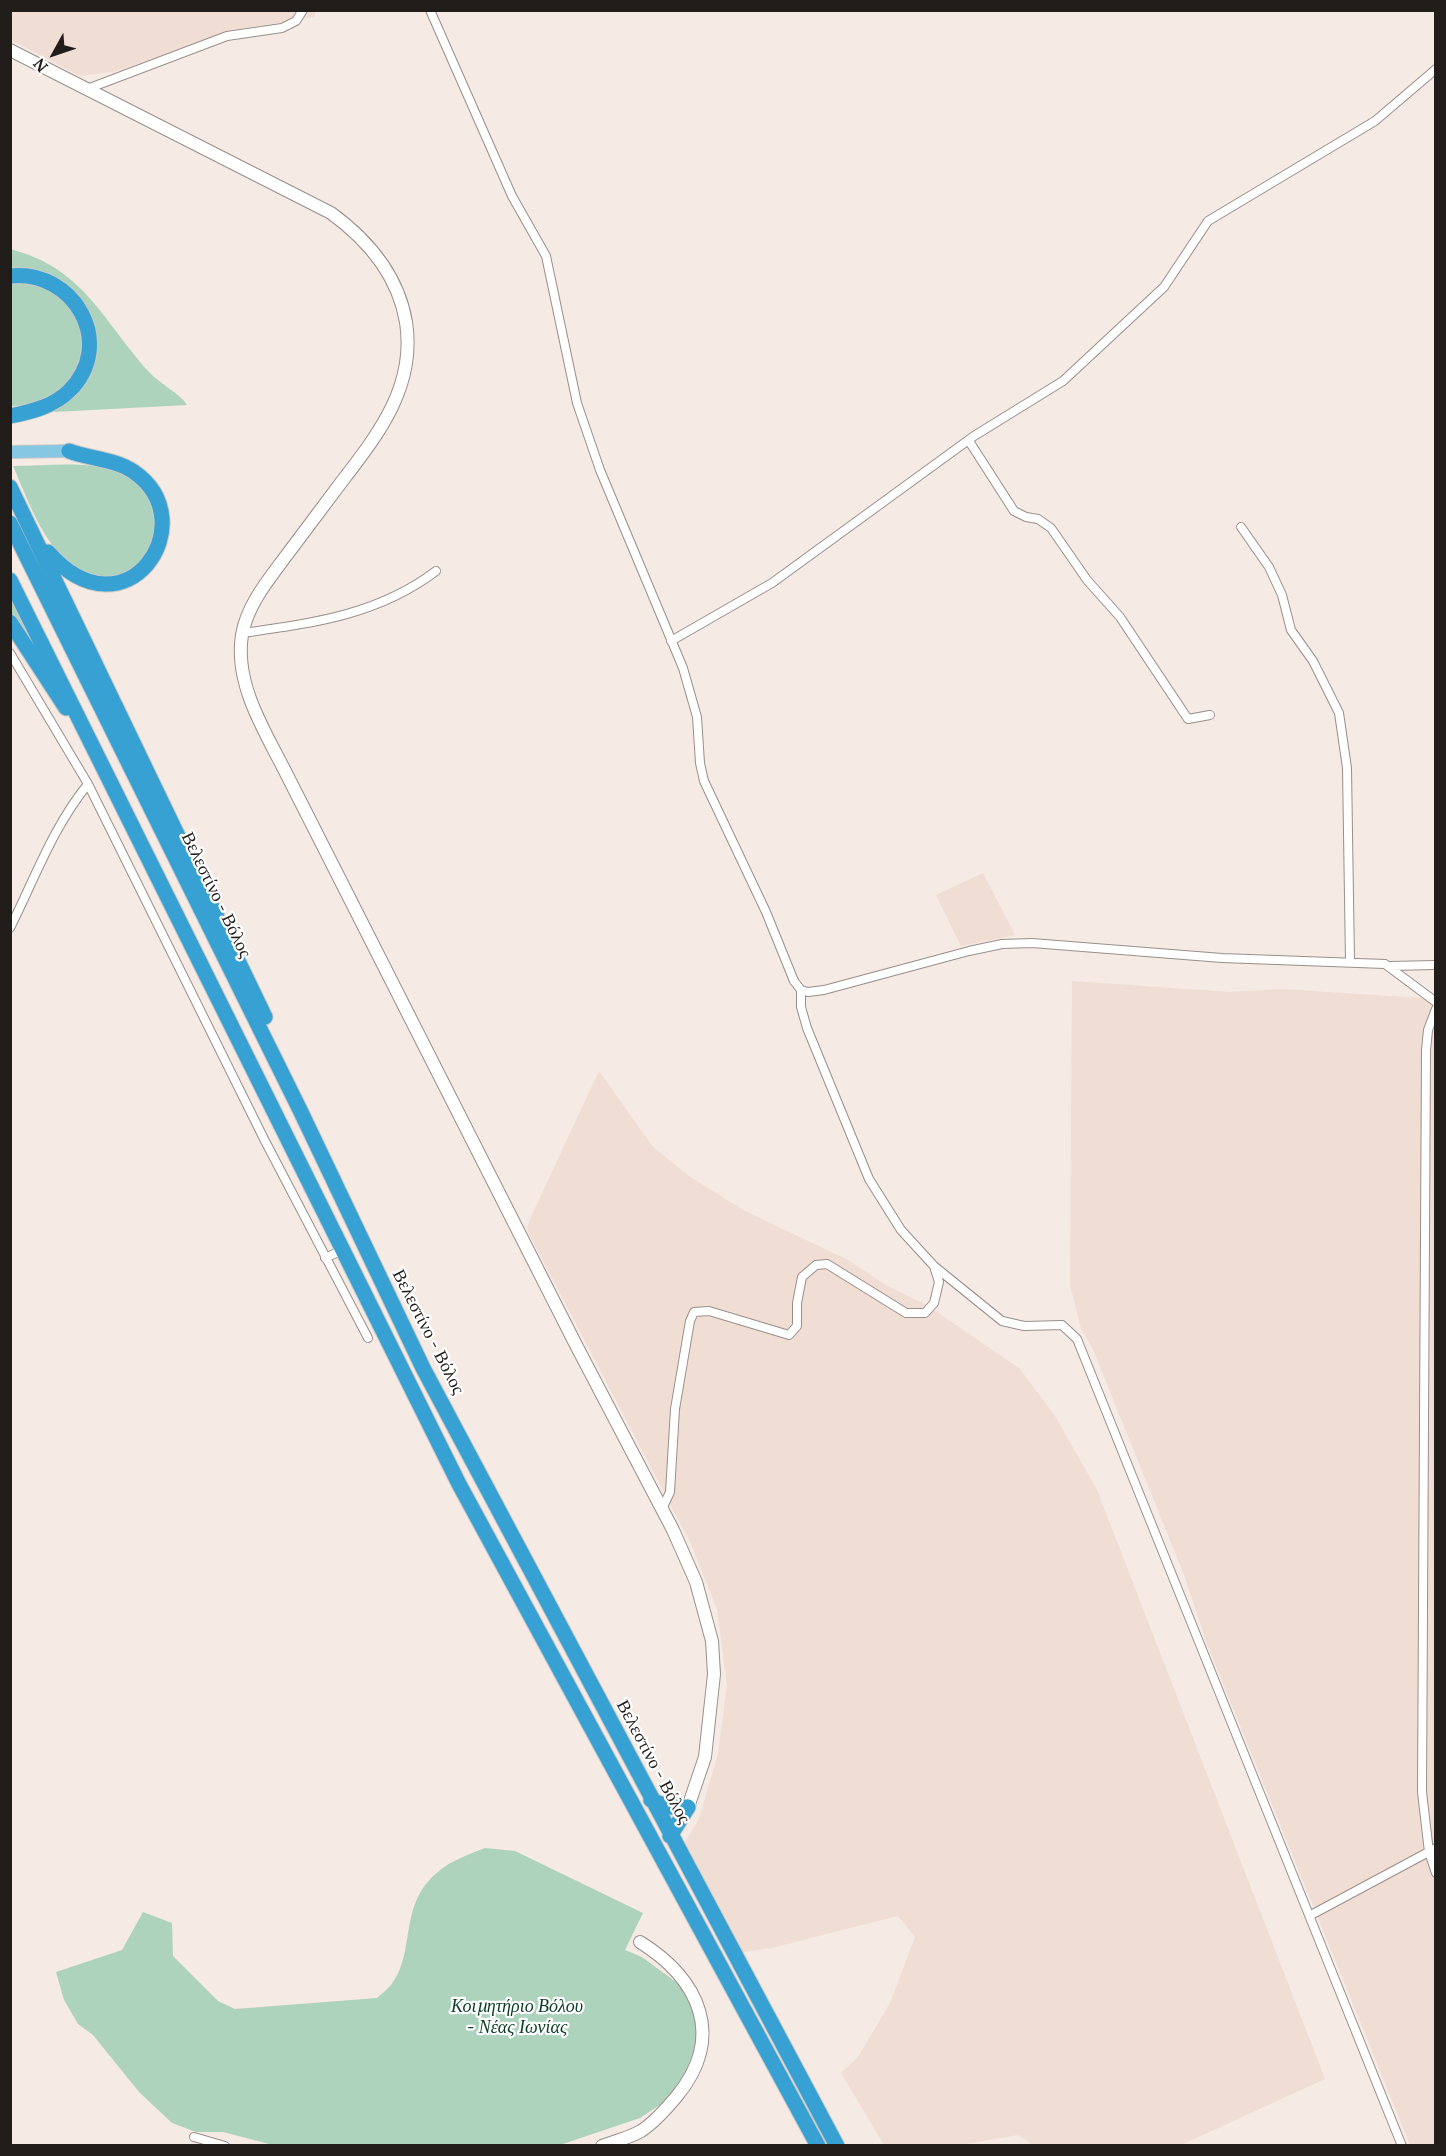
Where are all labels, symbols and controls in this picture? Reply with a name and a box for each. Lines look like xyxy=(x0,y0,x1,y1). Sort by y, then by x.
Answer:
north arrow xyxy=(24,24,84,84)
text: N xyxy=(28,54,53,77)
street label: Βελεστίνο - Βόλος xyxy=(176,829,256,961)
street label: Βελεστίνο - Βόλος xyxy=(387,1266,469,1398)
street label: Βελεστίνο - Βόλος xyxy=(611,1696,695,1828)
park label: Κοιμητήριο Βόλου - Νέας Ιωνίας xyxy=(451,1996,583,2038)

